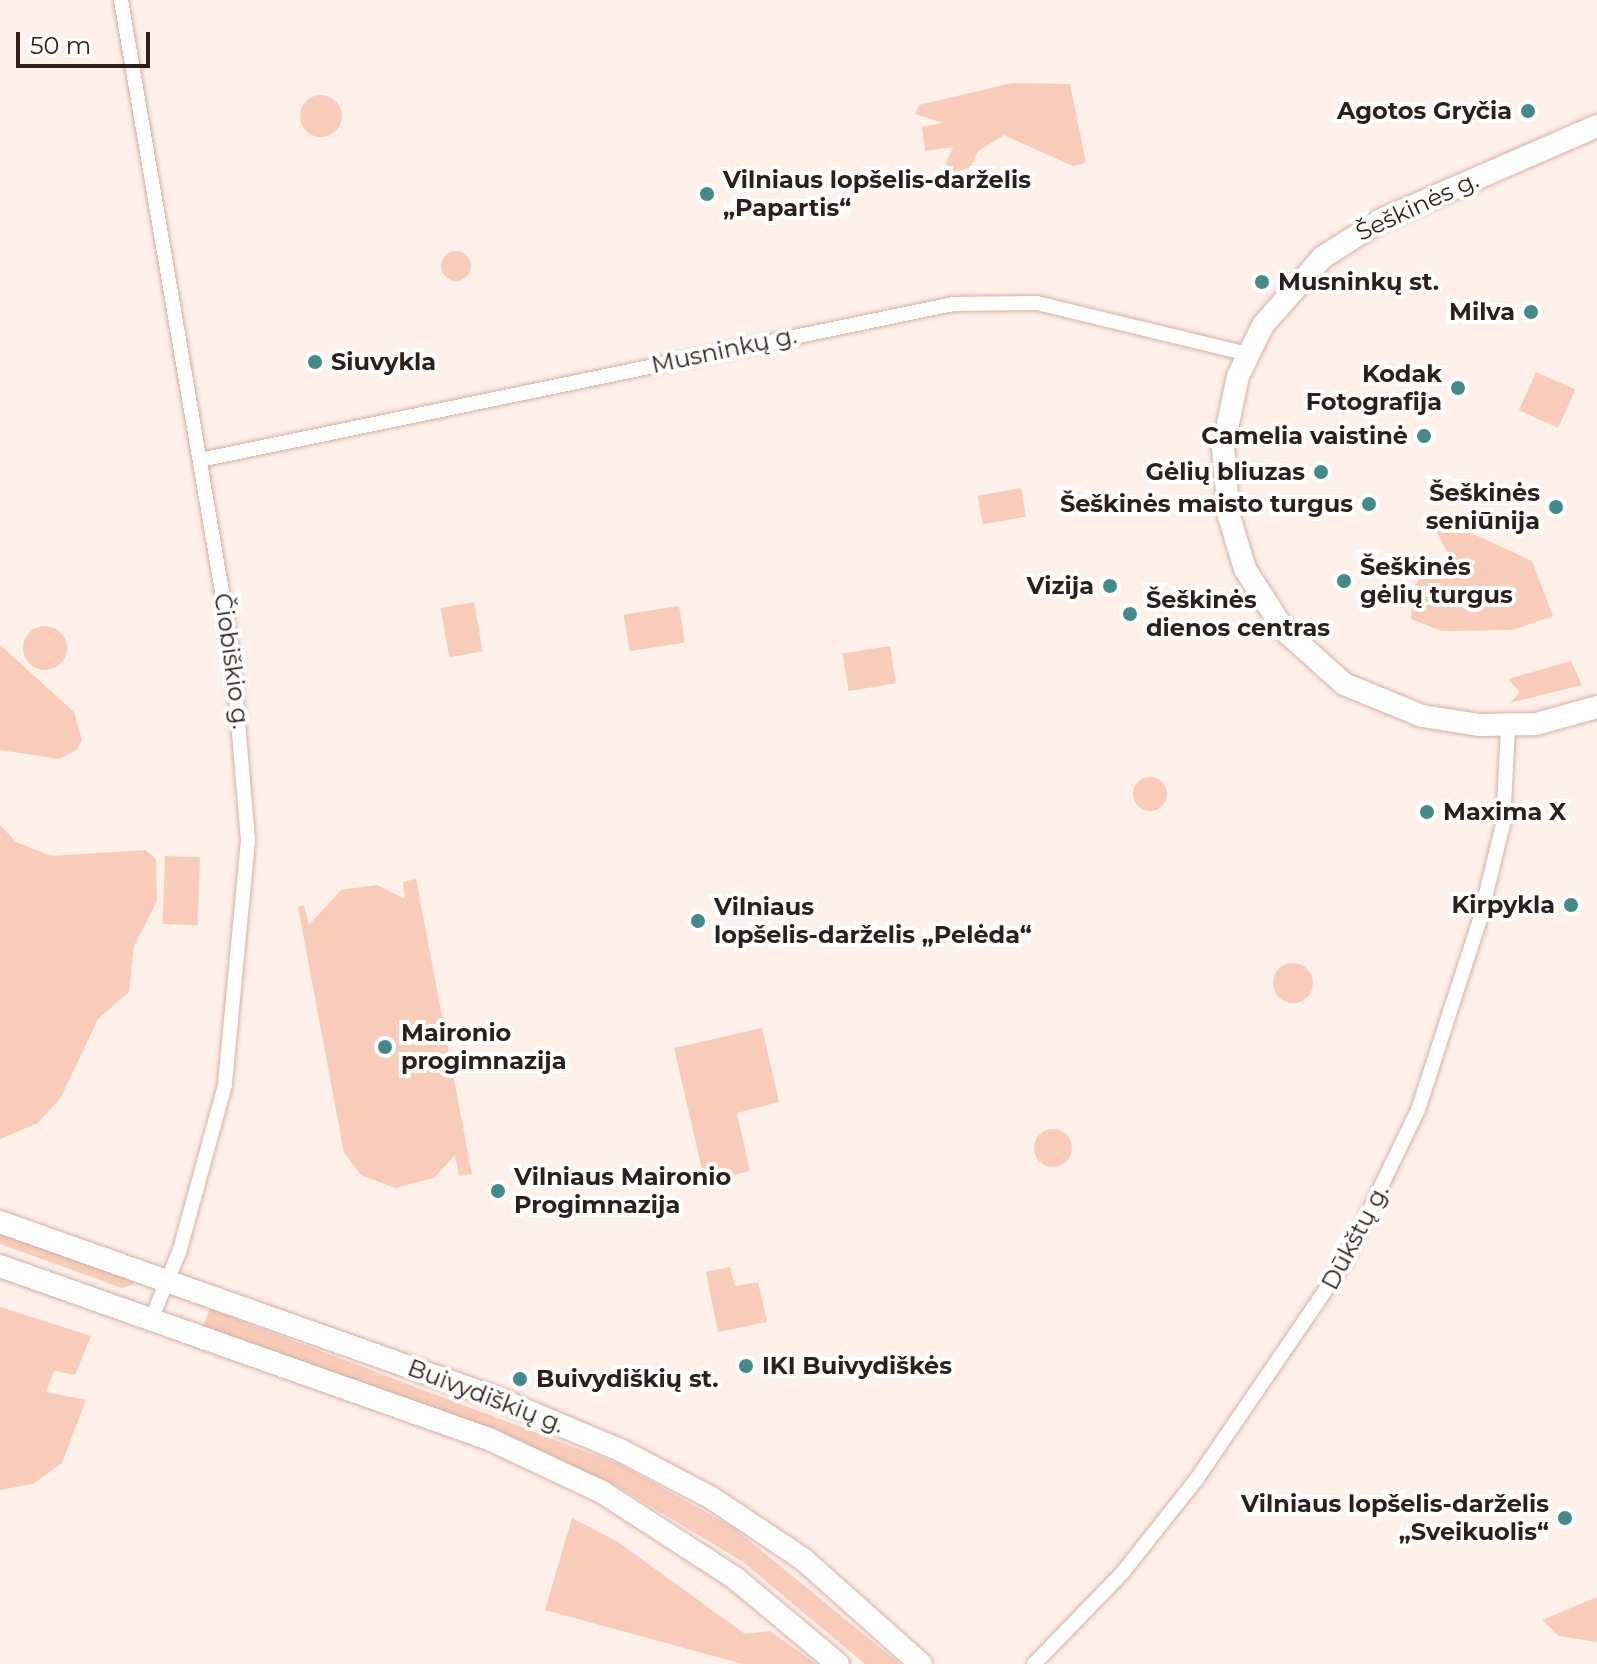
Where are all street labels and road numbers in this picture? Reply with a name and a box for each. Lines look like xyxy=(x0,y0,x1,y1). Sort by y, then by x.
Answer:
street label: Šeškinės g. xyxy=(1351,165,1483,247)
street label: Musninkų g. xyxy=(649,321,799,379)
street label: Čiobiškio g. xyxy=(208,591,256,731)
street label: Dūkštų g. xyxy=(1315,1179,1395,1295)
street label: Buivydiškių g. xyxy=(404,1353,568,1439)

